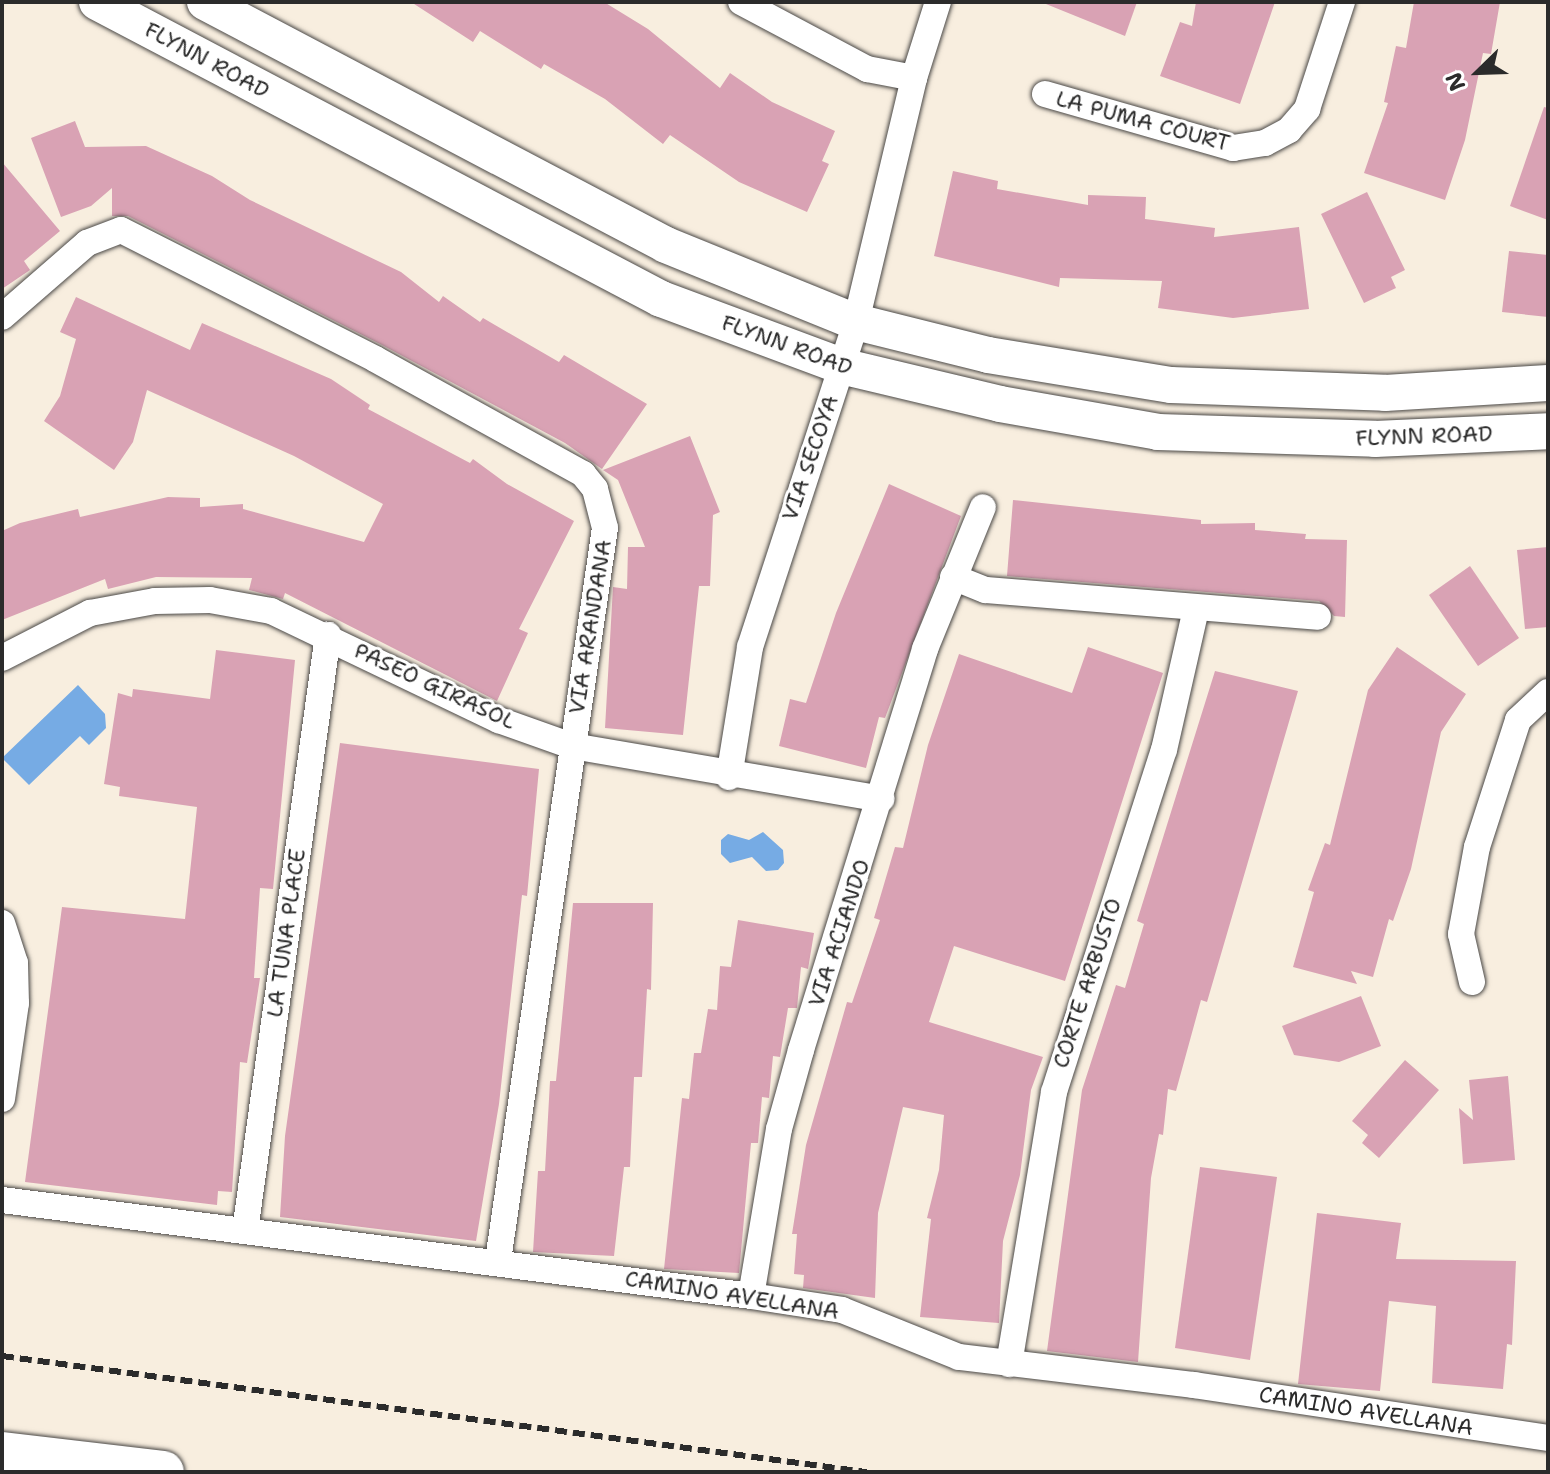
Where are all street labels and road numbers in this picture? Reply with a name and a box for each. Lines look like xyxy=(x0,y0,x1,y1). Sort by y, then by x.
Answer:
street label: FLYNN ROAD xyxy=(140,16,274,104)
street label: LA PUMA COURT xyxy=(1053,85,1233,157)
street label: FLYNN ROAD xyxy=(718,309,856,381)
street label: VIA SECOYA xyxy=(776,392,844,524)
street label: FLYNN ROAD xyxy=(1355,420,1493,452)
street label: VIA ARANDANA xyxy=(563,538,617,716)
street label: PASEO GIRASOL xyxy=(350,637,520,735)
street label: LA TUNA PLACE xyxy=(261,847,311,1019)
street label: VIA ACIANDO xyxy=(803,856,875,1010)
street label: CORTE ARBUSTO xyxy=(1047,895,1127,1071)
street label: CAMINO AVELLANA xyxy=(623,1265,841,1325)
street label: CAMINO AVELLANA xyxy=(1257,1381,1475,1441)

